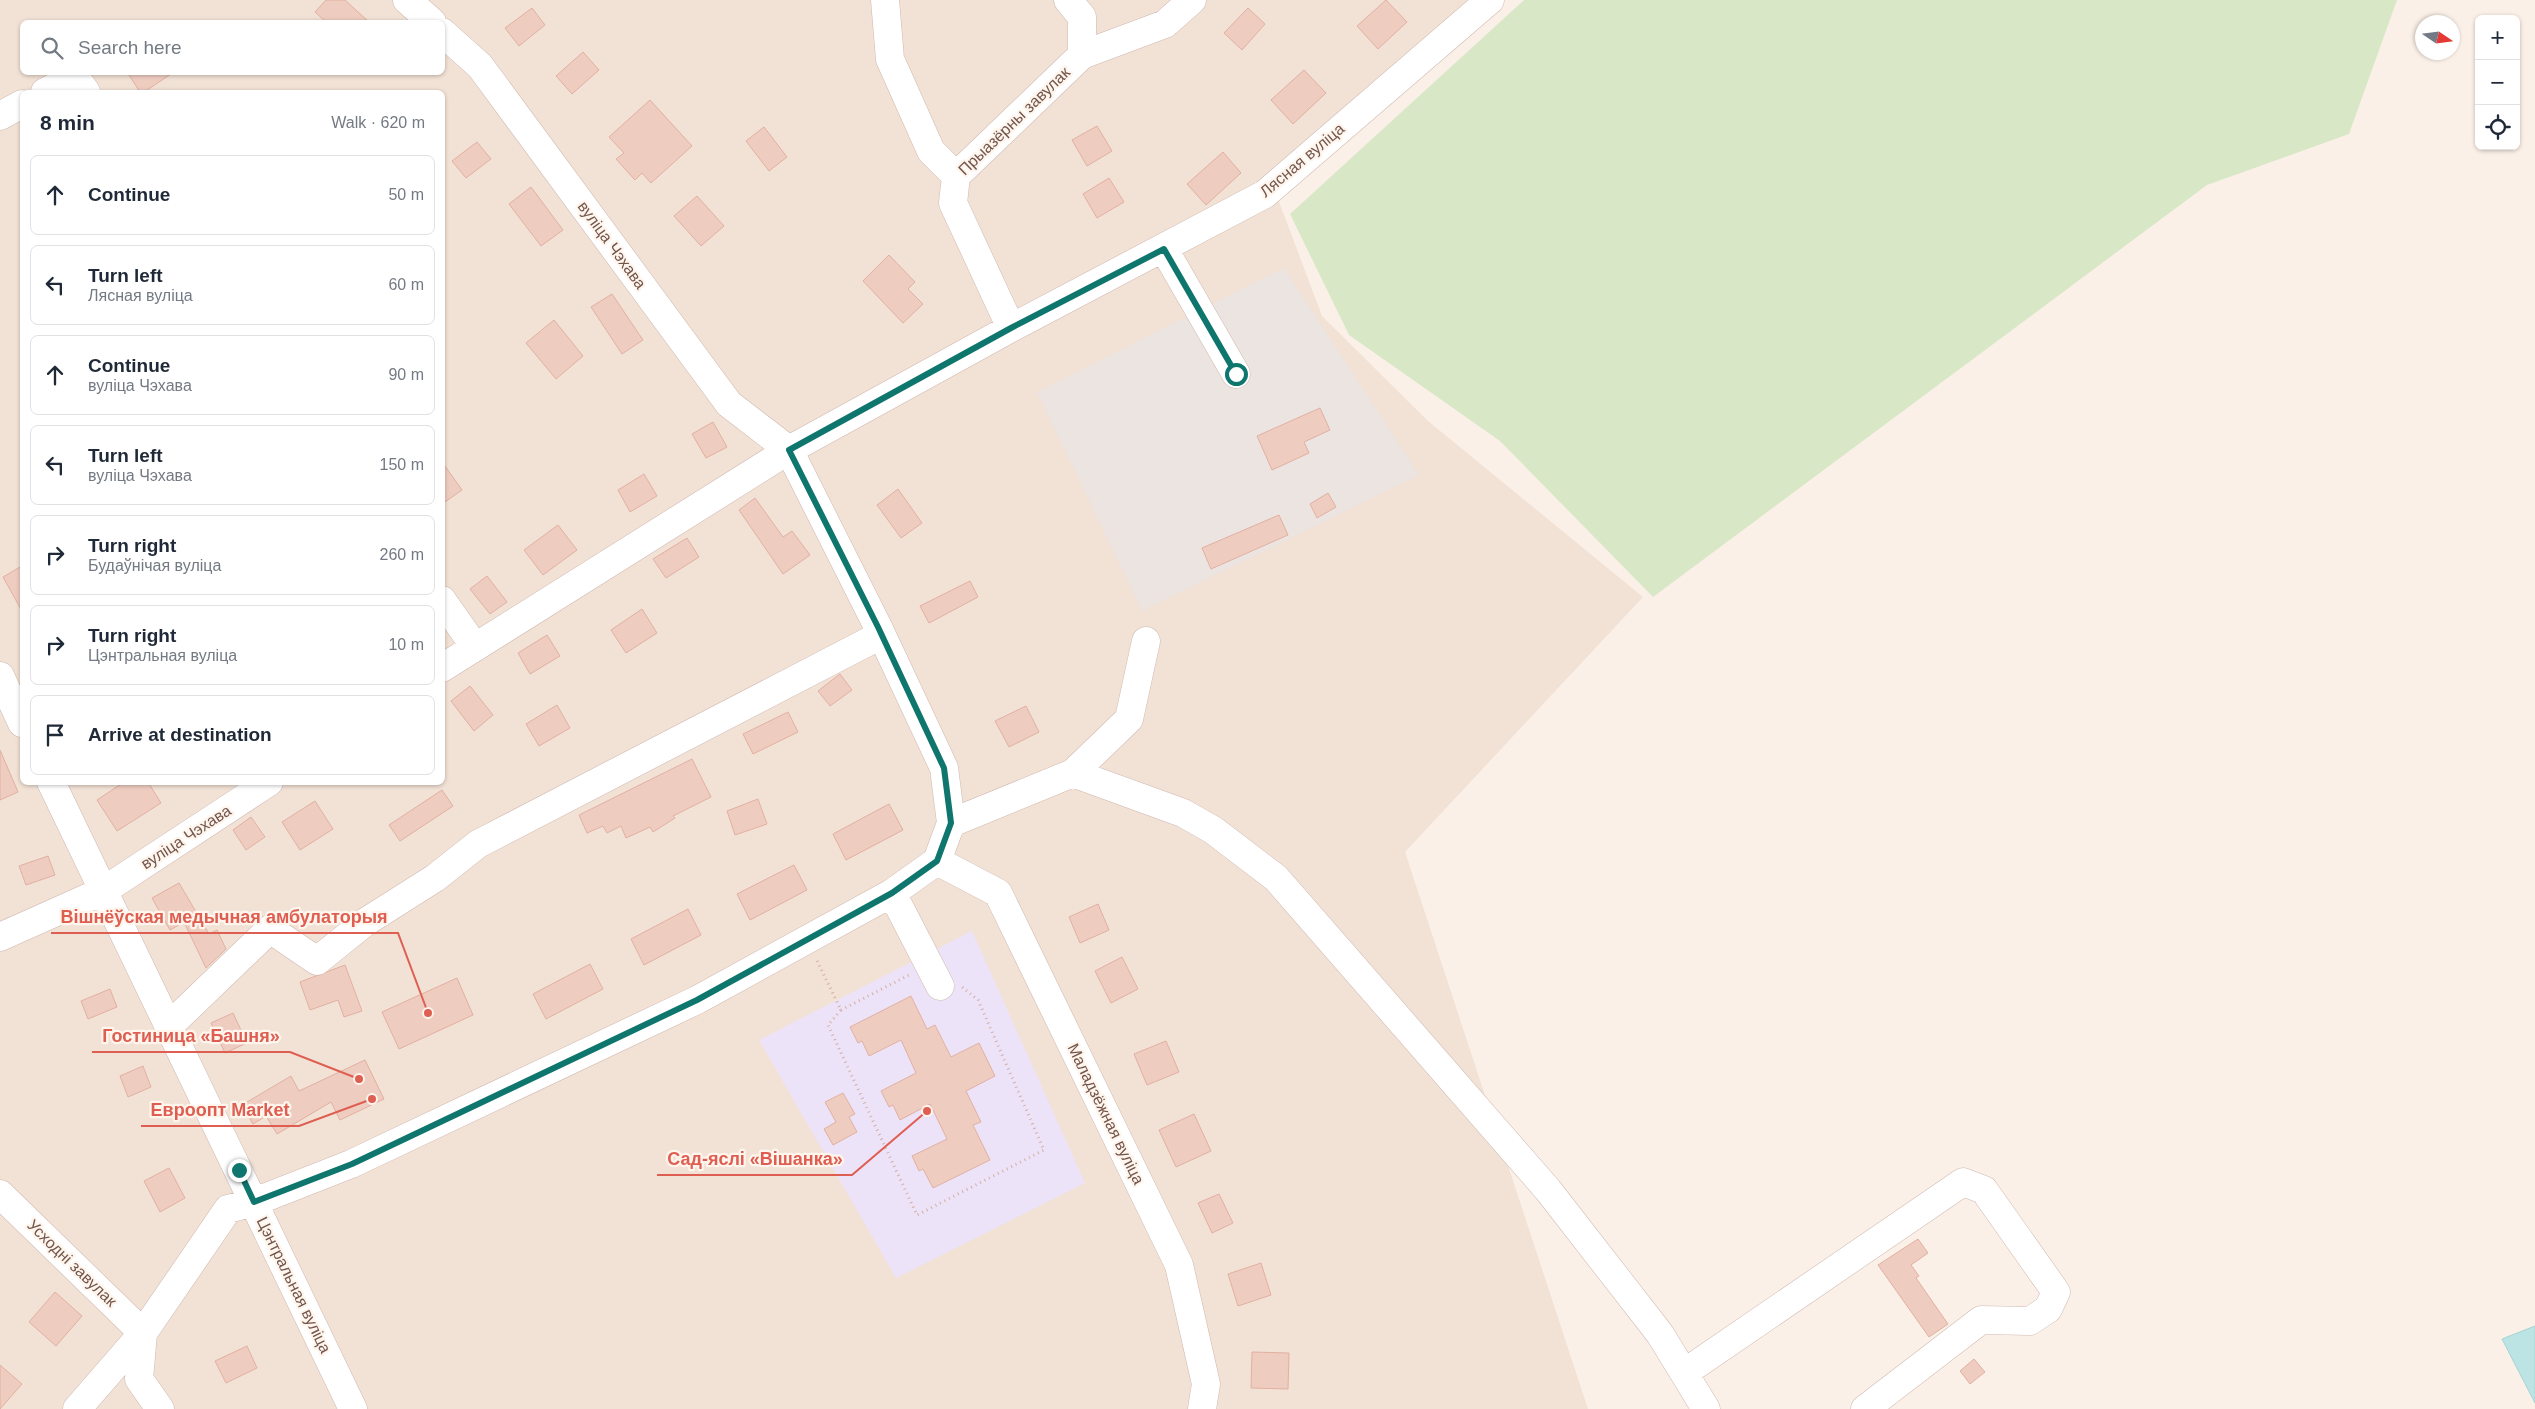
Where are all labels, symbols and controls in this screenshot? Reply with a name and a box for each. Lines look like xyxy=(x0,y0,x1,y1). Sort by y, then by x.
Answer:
north arrow xyxy=(2415,15,2460,60)
map controls xyxy=(2475,15,2520,150)
button: + xyxy=(2475,15,2520,60)
search box xyxy=(20,20,445,75)
icon: search xyxy=(38,34,66,62)
text: Search here xyxy=(78,37,182,58)
button: − xyxy=(2475,60,2520,105)
street label: Прыазёрны завулак xyxy=(955,63,1074,178)
button: locate xyxy=(2475,105,2520,150)
text: 8 min xyxy=(40,111,95,134)
text: Walk · 620 m xyxy=(331,114,425,131)
street label: Лясная вуліца xyxy=(1256,120,1348,200)
icon: ahead xyxy=(41,181,69,209)
text: Continue xyxy=(88,184,170,205)
text: 50 m xyxy=(388,186,424,203)
street label: вуліца Чэхава xyxy=(575,198,649,292)
text: Turn left xyxy=(88,265,163,286)
icon: left xyxy=(41,271,69,299)
text: 60 m xyxy=(388,276,424,293)
text: Лясная вуліца xyxy=(88,287,193,304)
text: Continue xyxy=(88,355,170,376)
icon: ahead xyxy=(41,361,69,389)
route start xyxy=(1225,363,1248,386)
text: 90 m xyxy=(388,366,424,383)
text: вуліца Чэхава xyxy=(88,377,192,394)
text: Turn left xyxy=(88,445,163,466)
icon: left xyxy=(41,451,69,479)
text: 150 m xyxy=(380,456,424,473)
text: вуліца Чэхава xyxy=(88,467,192,484)
text: Turn right xyxy=(88,535,176,556)
icon: right xyxy=(41,541,69,569)
text: 260 m xyxy=(380,546,424,563)
text: Будаўнічая вуліца xyxy=(88,557,221,574)
text: Turn right xyxy=(88,625,176,646)
icon: right xyxy=(41,631,69,659)
text: 10 m xyxy=(388,636,424,653)
text: Цэнтральная вуліца xyxy=(88,647,237,664)
icon: arrive xyxy=(41,721,69,749)
text: Arrive at destination xyxy=(88,724,272,745)
street label: вуліца Чэхава xyxy=(138,802,234,872)
callout: Вішнёўская медычная амбулаторыя xyxy=(51,900,398,933)
text: Вішнёўская медычная амбулаторыя xyxy=(60,907,388,927)
callout: Гостиница «Башня» xyxy=(92,1019,290,1052)
text: Гостиница «Башня» xyxy=(102,1026,280,1046)
street label: Маладзёжная вуліца xyxy=(1064,1041,1148,1187)
callout: Евроопт Market xyxy=(141,1093,299,1126)
text: Евроопт Market xyxy=(151,1100,289,1120)
callout: Сад-яслі «Вішанка» xyxy=(657,1142,852,1175)
text: Сад-яслі «Вішанка» xyxy=(667,1149,843,1169)
route end xyxy=(228,1159,251,1182)
street label: Цэнтральная вуліца xyxy=(254,1214,334,1356)
street label: Усходні завулак xyxy=(24,1216,121,1310)

